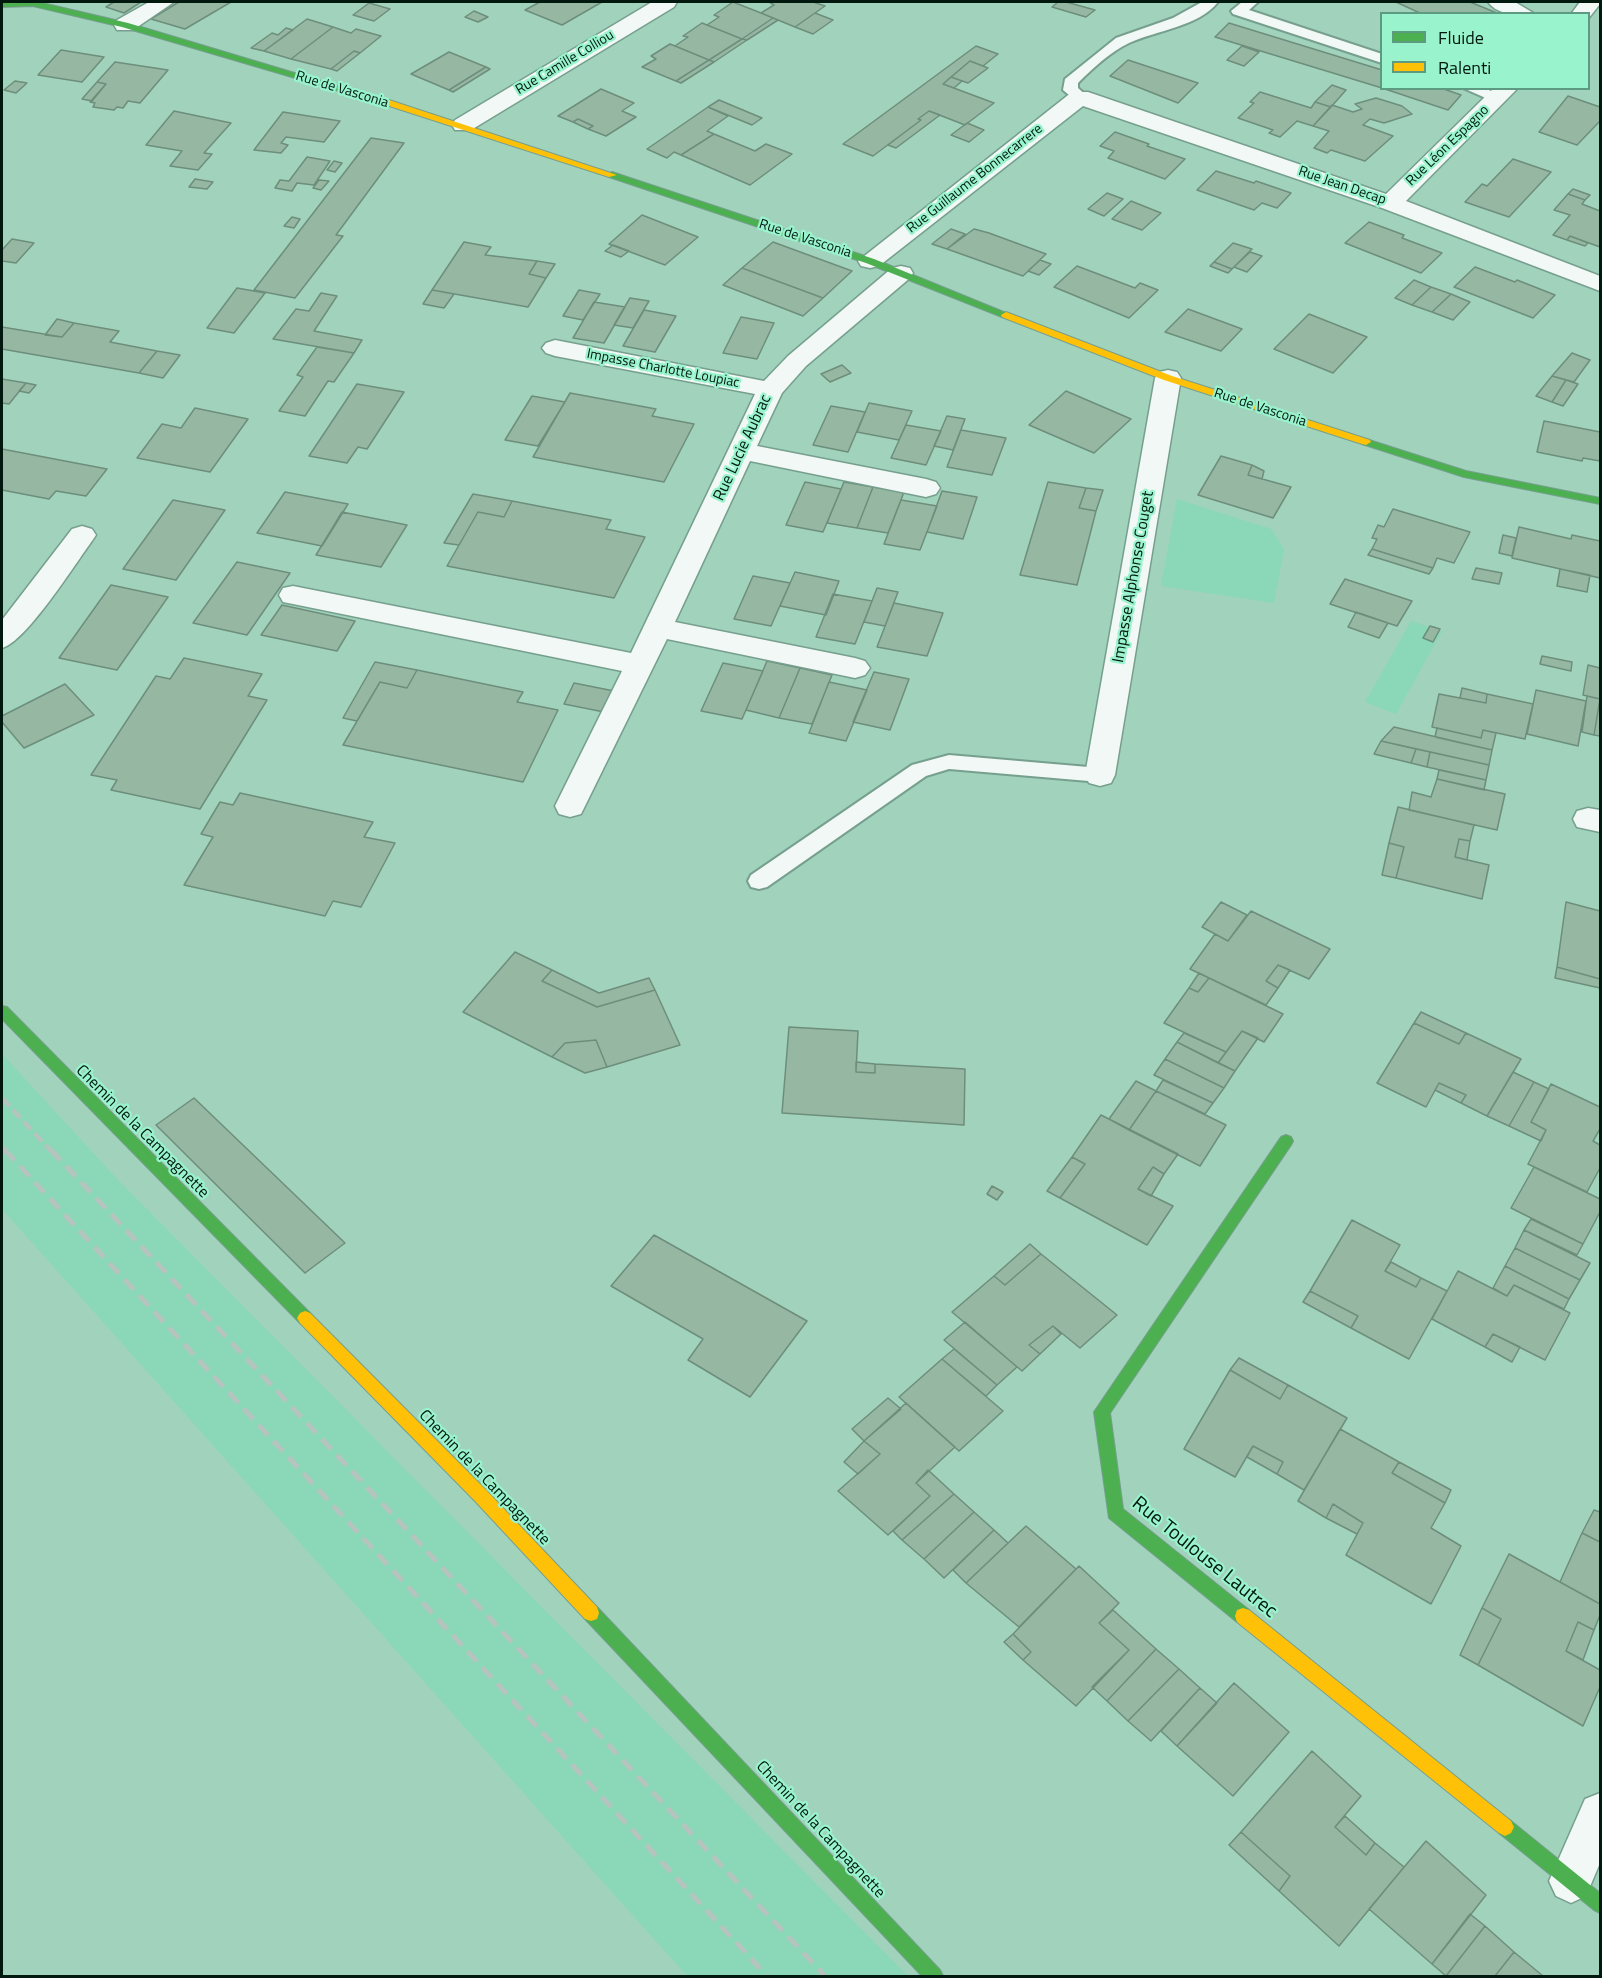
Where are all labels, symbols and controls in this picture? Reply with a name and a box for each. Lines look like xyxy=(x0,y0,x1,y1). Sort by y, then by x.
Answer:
legend xyxy=(1380,12,1590,90)
text: Fluide xyxy=(1438,24,1484,51)
street label: Rue Camille Colliou xyxy=(513,27,617,99)
text: Ralenti xyxy=(1438,54,1491,81)
street label: Rue de Vasconia xyxy=(294,68,390,112)
street label: Rue Léon Espagno xyxy=(1403,102,1493,190)
street label: Rue Guillaume Bonnecarrere xyxy=(904,121,1046,237)
street label: Rue Jean Decap xyxy=(1296,163,1388,209)
street label: Rue de Vasconia xyxy=(757,216,853,262)
street label: Impasse Charlotte Loupiac xyxy=(585,346,741,392)
street label: Rue de Vasconia xyxy=(1212,385,1308,431)
street label: Rue Lucie Aubrac xyxy=(710,392,776,504)
street label: Impasse Alphonse Couget xyxy=(1109,490,1159,664)
street label: Chemin de la Campagnette xyxy=(71,1061,213,1203)
street label: Chemin de la Campagnette xyxy=(414,1406,554,1550)
street label: Rue Toulouse Lautrec xyxy=(1127,1492,1281,1624)
street label: Chemin de la Campagnette xyxy=(751,1757,889,1903)

